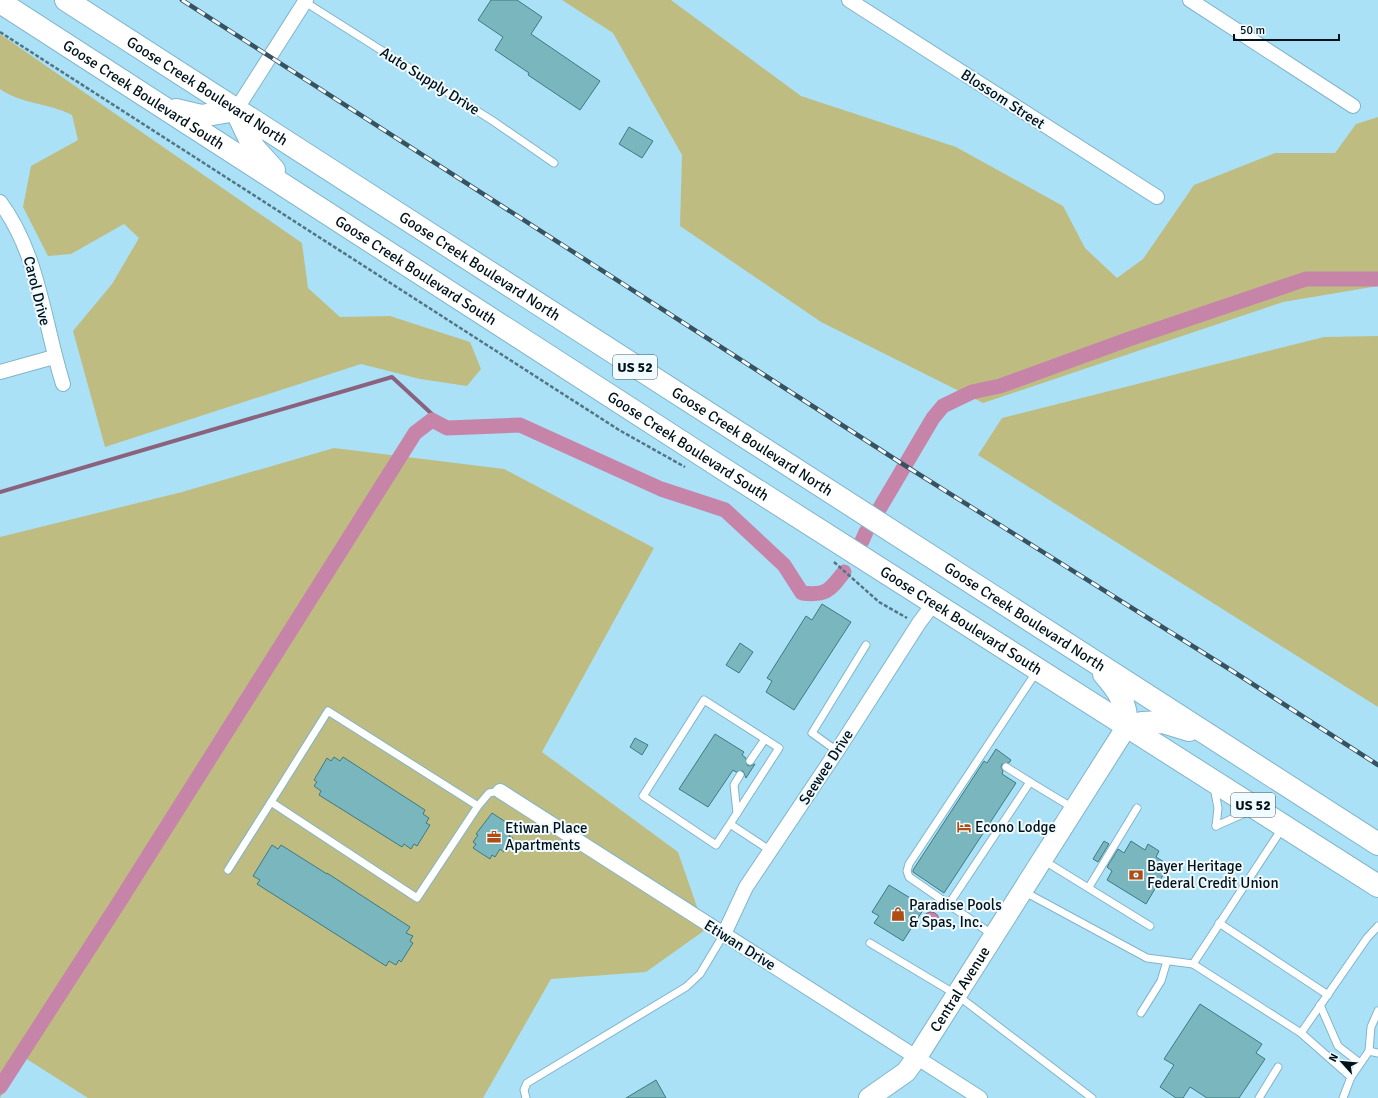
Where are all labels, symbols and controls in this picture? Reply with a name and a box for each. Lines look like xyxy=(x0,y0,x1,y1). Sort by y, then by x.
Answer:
scale bar xyxy=(1234,16,1339,42)
text: 50 m xyxy=(1240,23,1265,38)
street label: Goose Creek Boulevard North xyxy=(123,32,291,149)
street label: Goose Creek Boulevard South xyxy=(60,36,228,153)
street label: Auto Supply Drive xyxy=(377,43,483,119)
street label: Blossom Street xyxy=(958,65,1048,133)
street label: Goose Creek Boulevard North xyxy=(396,208,564,325)
street label: Goose Creek Boulevard South xyxy=(332,212,500,329)
street label: Carol Drive xyxy=(20,254,54,328)
road number: US 52 xyxy=(613,355,657,379)
street label: Goose Creek Boulevard North xyxy=(668,383,836,500)
street label: Goose Creek Boulevard South xyxy=(604,388,772,505)
street label: Goose Creek Boulevard North xyxy=(941,558,1109,675)
street label: Goose Creek Boulevard South xyxy=(877,562,1045,679)
street label: Seewee Drive xyxy=(795,726,857,808)
road number: US 52 xyxy=(1231,793,1275,817)
place label: Econo Lodge xyxy=(975,818,1056,836)
place label: Etiwan Place Apartments xyxy=(505,819,587,854)
hotel icon: Econo Lodge xyxy=(956,819,972,835)
office icon: Etiwan Place Apartments xyxy=(486,829,502,845)
place label: Bayer Heritage Federal Credit Union xyxy=(1147,857,1279,892)
bank icon: Bayer Heritage Federal Credit Union xyxy=(1128,867,1144,883)
place label: Paradise Pools & Spas, Inc. xyxy=(909,896,1002,931)
shop icon: Paradise Pools & Spas, Inc. xyxy=(890,906,906,922)
street label: Etiwan Drive xyxy=(701,916,779,974)
street label: Central Avenue xyxy=(926,943,994,1035)
north arrow xyxy=(1322,1042,1362,1082)
text: N xyxy=(1326,1051,1341,1064)

